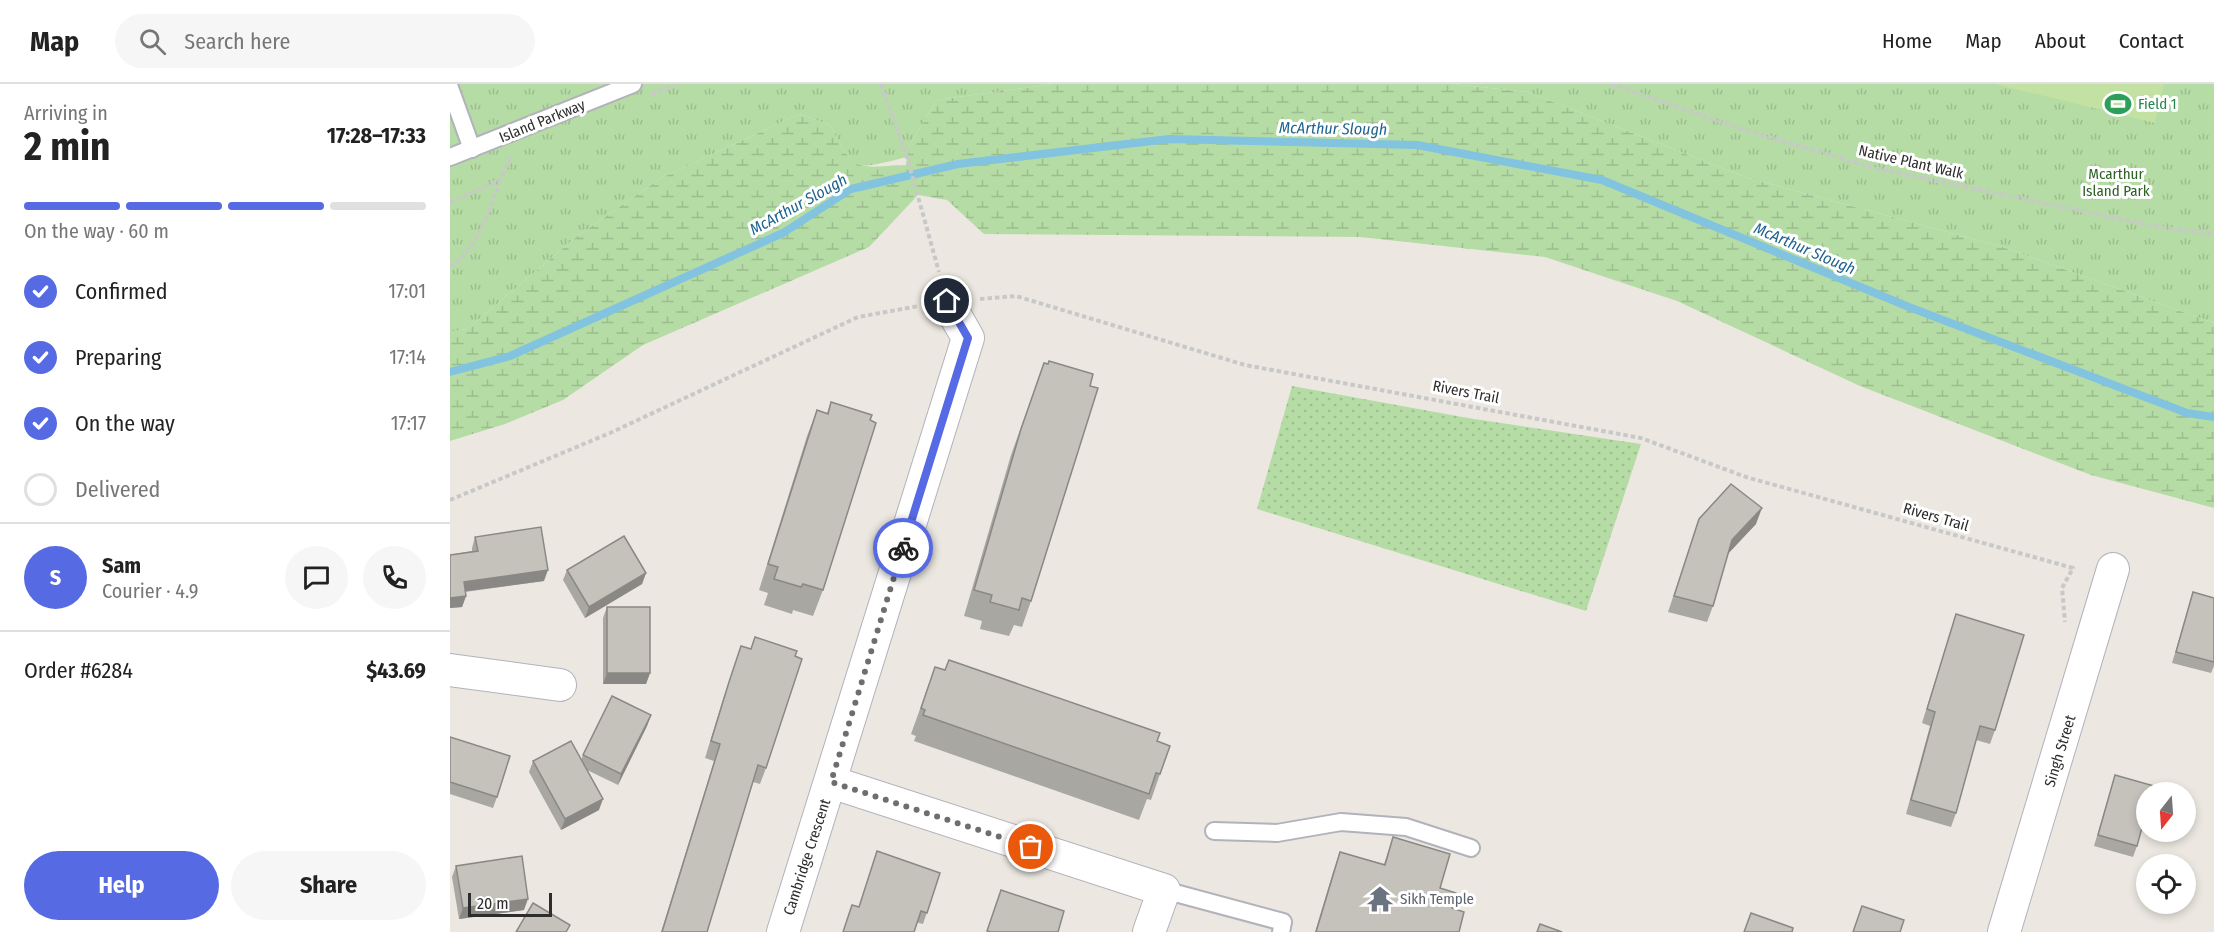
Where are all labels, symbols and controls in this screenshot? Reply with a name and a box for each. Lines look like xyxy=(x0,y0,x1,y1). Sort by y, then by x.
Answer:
search box xyxy=(115,14,535,68)
text: Map xyxy=(30,25,79,58)
icon: search xyxy=(136,25,169,58)
text: Search here xyxy=(184,28,290,55)
text: Home xyxy=(1882,28,1932,54)
text: Map xyxy=(1965,28,2002,54)
text: About xyxy=(2035,28,2086,54)
text: Contact xyxy=(2119,28,2184,54)
sports icon: Field 1 xyxy=(2103,89,2133,119)
street label: Island Parkway xyxy=(496,95,588,146)
place label: Field 1 xyxy=(2138,95,2177,113)
text: Arriving in xyxy=(24,101,108,125)
water label: McArthur Slough xyxy=(1279,118,1387,139)
text: 17:28–17:33 xyxy=(327,122,426,149)
text: 2 min xyxy=(24,124,110,170)
street label: Native Plant Walk xyxy=(1857,141,1965,183)
park label: Mcarthur Island Park xyxy=(2082,165,2150,200)
water label: McArthur Slough xyxy=(746,170,850,239)
text: On the way · 60 m xyxy=(24,219,169,243)
water label: McArthur Slough xyxy=(1751,219,1858,278)
icon: check xyxy=(24,275,57,308)
pin xyxy=(921,275,972,326)
text: Confirmed xyxy=(75,278,168,305)
text: 17:01 xyxy=(388,279,426,303)
icon: home xyxy=(930,284,963,317)
icon: check xyxy=(24,341,57,374)
text: Preparing xyxy=(75,344,161,371)
text: 17:14 xyxy=(389,345,426,369)
street label: Rivers Trail xyxy=(1431,377,1501,407)
icon: check xyxy=(24,407,57,440)
text: On the way xyxy=(75,410,175,437)
text: 17:17 xyxy=(391,411,426,435)
text: Delivered xyxy=(75,476,160,503)
street label: Rivers Trail xyxy=(1901,499,1971,535)
courier xyxy=(873,518,933,578)
icon: bike xyxy=(887,532,920,565)
button: chat xyxy=(285,546,348,609)
button: phone xyxy=(363,546,426,609)
text: Sam xyxy=(102,552,141,579)
text: S xyxy=(50,564,61,591)
text: Courier · 4.9 xyxy=(102,579,198,603)
text: Order #6284 xyxy=(24,657,133,684)
text: $43.69 xyxy=(366,657,426,684)
street label: Singh Street xyxy=(2041,713,2080,789)
north arrow xyxy=(2136,782,2196,842)
map controls xyxy=(2136,782,2196,914)
street label: Cambridge Crescent xyxy=(780,796,834,918)
pin xyxy=(1005,821,1056,872)
icon: bag xyxy=(1014,830,1047,863)
button: Help xyxy=(24,851,219,920)
button: Share xyxy=(231,851,426,920)
button: locate xyxy=(2136,854,2196,914)
temple icon: Sikh Temple xyxy=(1365,884,1395,914)
scale bar xyxy=(468,890,552,918)
place label: Sikh Temple xyxy=(1400,890,1474,908)
text: 20 m xyxy=(477,894,508,913)

